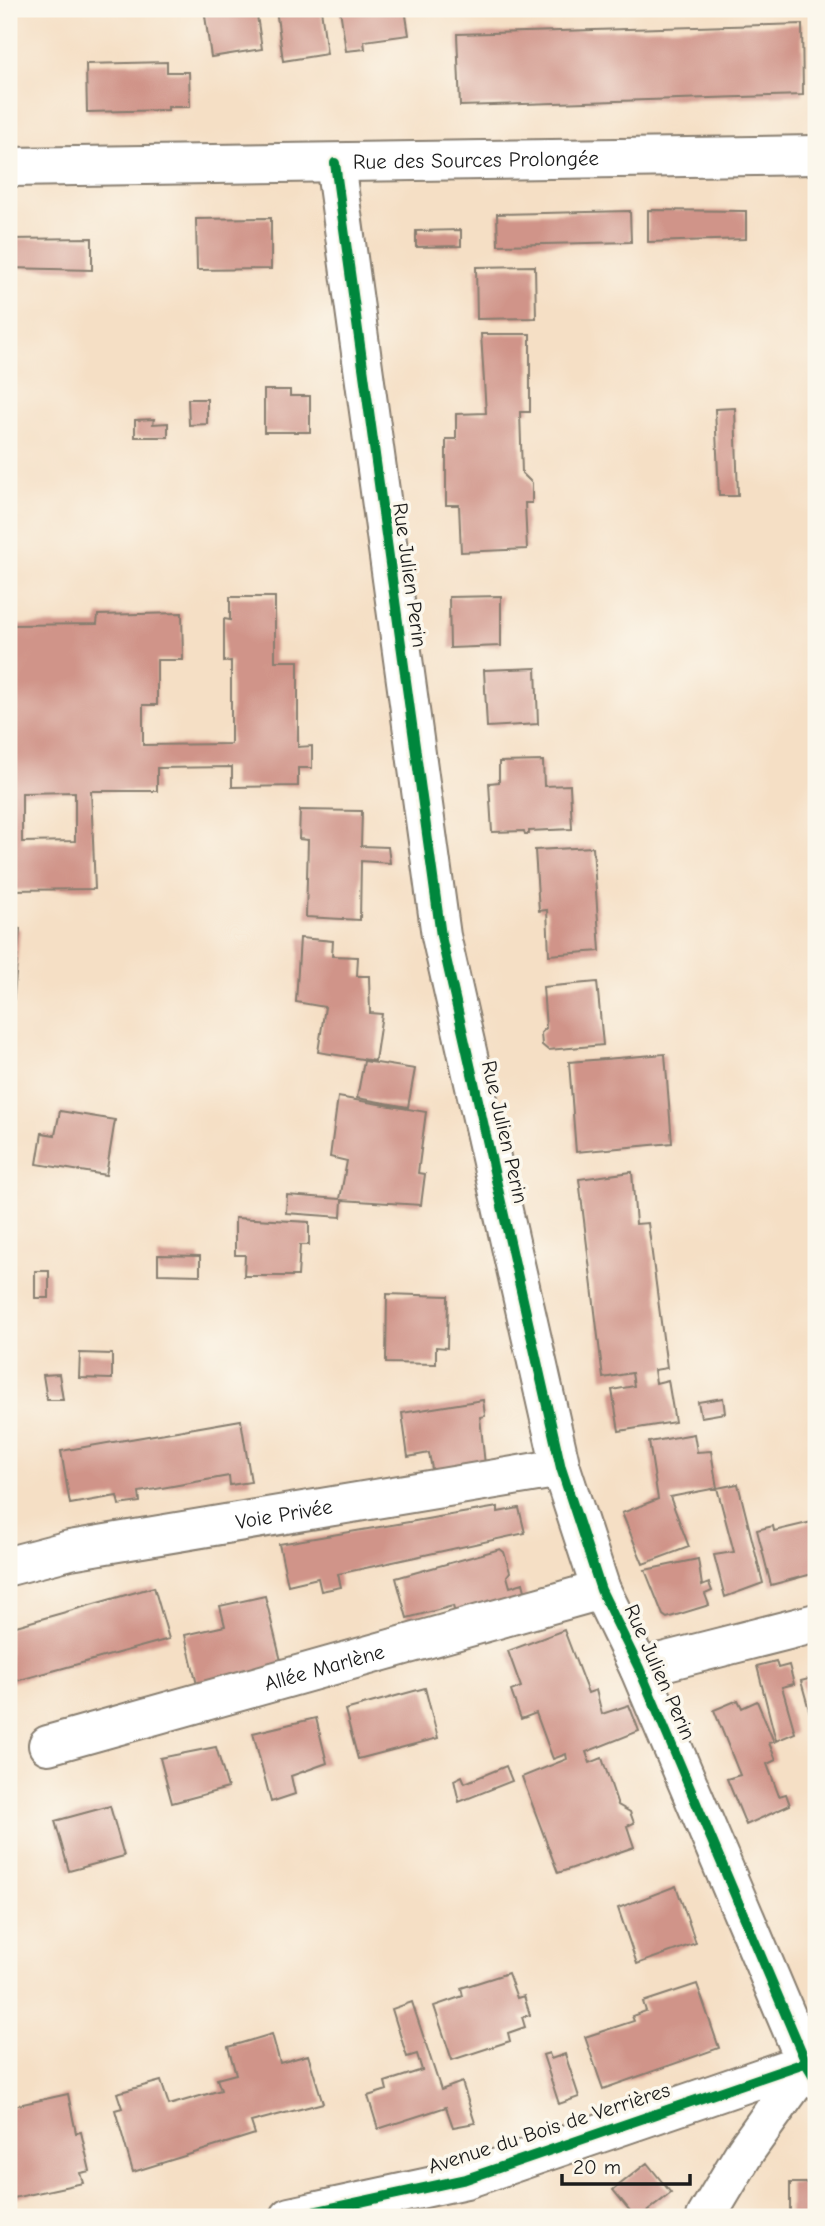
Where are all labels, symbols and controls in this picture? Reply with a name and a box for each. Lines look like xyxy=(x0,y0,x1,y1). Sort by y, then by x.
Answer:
street label: Rue des Sources Prolongée xyxy=(353,146,599,174)
street label: Rue Julien Perin xyxy=(388,501,432,649)
street label: Rue Julien Perin xyxy=(477,1058,533,1206)
street label: Voie Privée xyxy=(234,1494,334,1534)
street label: Rue Julien Perin xyxy=(619,1601,701,1743)
street label: Allée Marlène xyxy=(262,1639,387,1696)
street label: Avenue du Bois de Verrières xyxy=(425,2078,673,2178)
scale bar xyxy=(562,2142,690,2186)
text: 20 m xyxy=(573,2155,621,2179)

